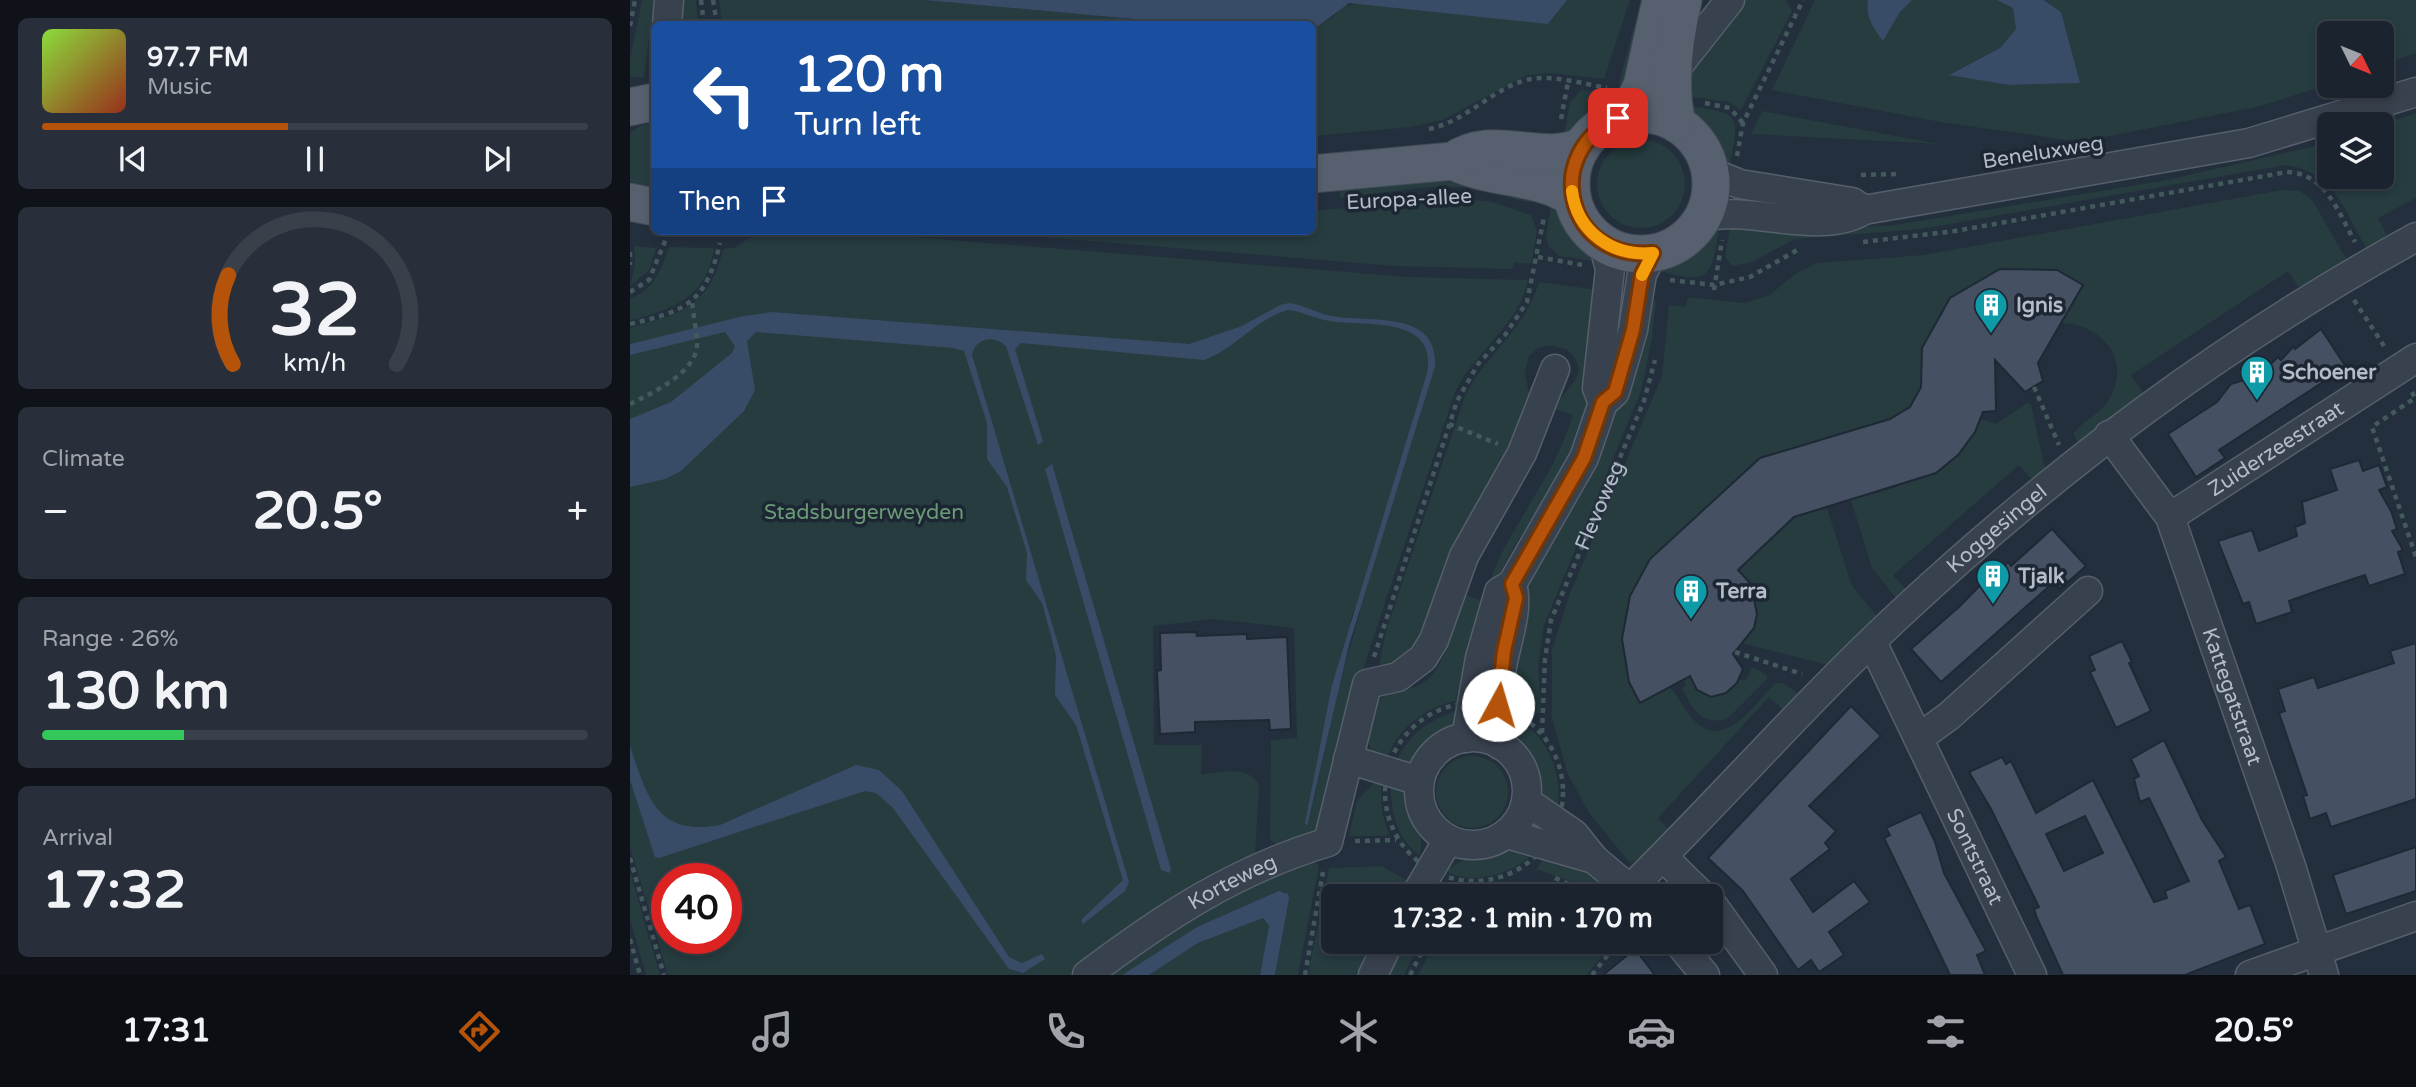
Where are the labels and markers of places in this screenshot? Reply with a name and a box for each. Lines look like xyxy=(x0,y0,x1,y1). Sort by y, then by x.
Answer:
pin xyxy=(1588,88,1648,148)
building icon: Ignis xyxy=(1972,286,2010,335)
place label: Ignis xyxy=(2016,293,2063,318)
building icon: Schoener xyxy=(2238,353,2276,402)
place label: Schoener xyxy=(2282,360,2377,385)
building icon: Tjalk xyxy=(1974,557,2012,606)
place label: Tjalk xyxy=(2017,564,2065,589)
building icon: Terra xyxy=(1672,572,1710,621)
place label: Terra xyxy=(1715,579,1767,604)

